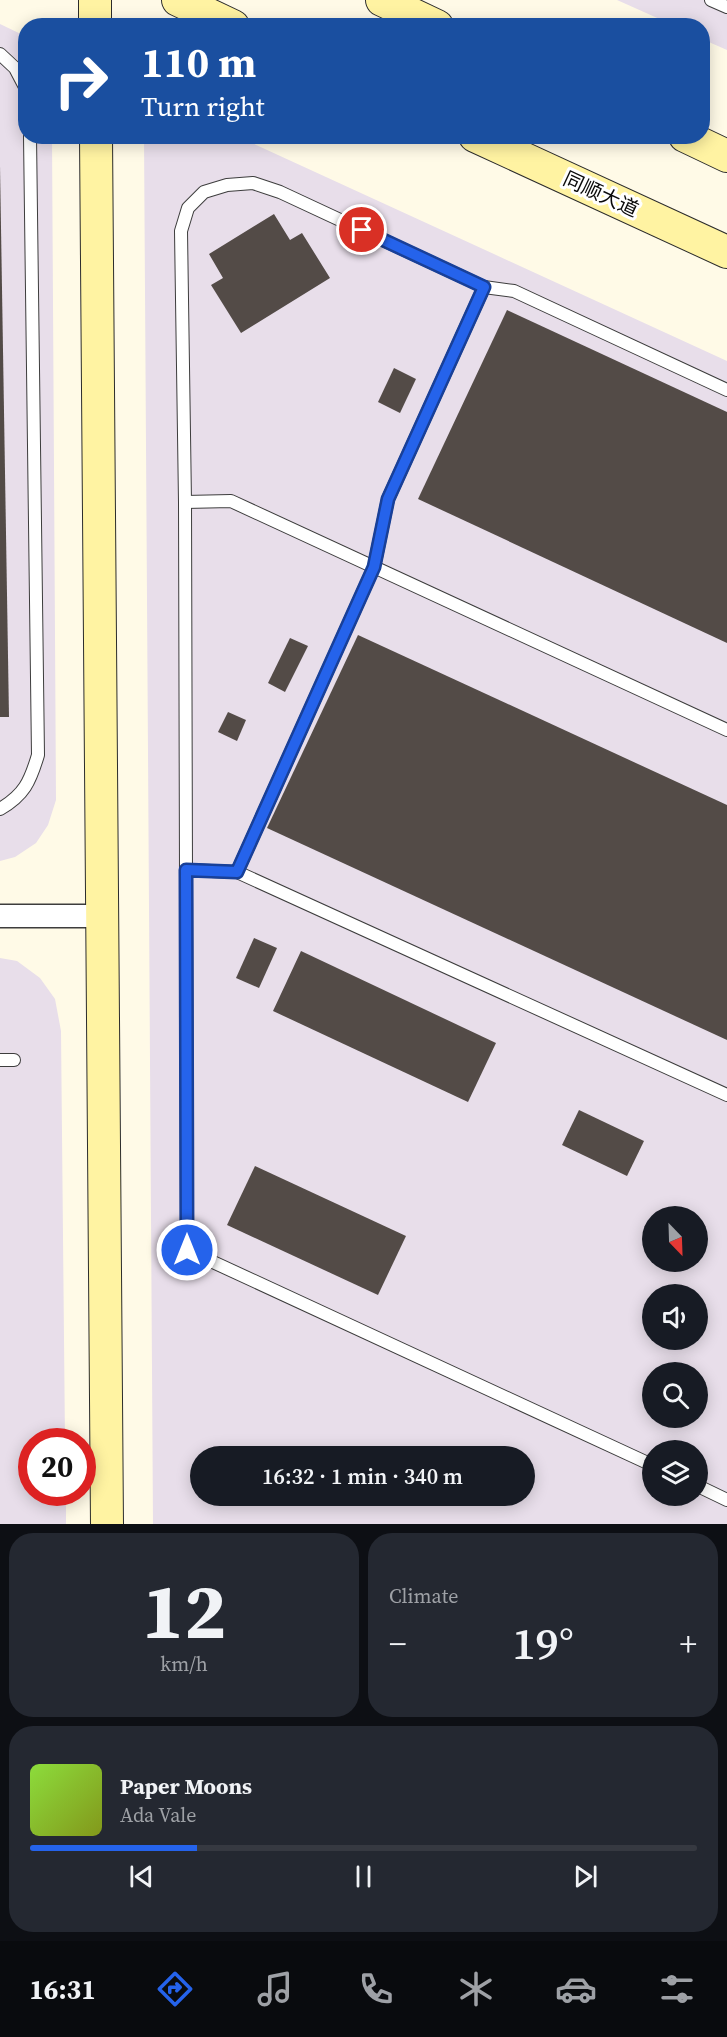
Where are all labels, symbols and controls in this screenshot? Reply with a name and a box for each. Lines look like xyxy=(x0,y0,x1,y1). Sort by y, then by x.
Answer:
text: 110 m xyxy=(141,33,256,91)
icon: right xyxy=(42,42,120,120)
text: Turn right xyxy=(141,88,265,125)
street label: 同顺大道 xyxy=(559,164,643,224)
pin xyxy=(336,204,387,255)
icon: arrive xyxy=(345,213,378,246)
north arrow xyxy=(642,1206,708,1272)
map controls xyxy=(642,1206,708,1506)
position arrow xyxy=(155,1218,219,1282)
button: sound xyxy=(642,1284,708,1350)
button: search xyxy=(642,1362,708,1428)
speed limit sign: 20 xyxy=(18,1428,96,1506)
button: layers xyxy=(642,1440,708,1506)
text: 16:32 · 1 min · 340 m xyxy=(262,1461,463,1491)
text: 12 xyxy=(142,1557,226,1664)
text: Climate xyxy=(389,1582,458,1610)
text: 19° xyxy=(512,1612,574,1674)
text: − xyxy=(389,1621,407,1666)
text: + xyxy=(680,1621,697,1666)
text: km/h xyxy=(160,1650,208,1678)
text: Paper Moons xyxy=(120,1771,252,1801)
text: Ada Vale xyxy=(120,1801,196,1829)
icon: previous xyxy=(125,1860,158,1893)
icon: pause xyxy=(347,1860,380,1893)
icon: next xyxy=(569,1860,602,1893)
icon: directions xyxy=(154,1968,196,2010)
icon: music xyxy=(254,1968,296,2010)
icon: phone xyxy=(355,1968,397,2010)
icon: climate xyxy=(455,1968,497,2010)
icon: car xyxy=(555,1968,597,2010)
icon: filters xyxy=(656,1968,698,2010)
text: 16:31 xyxy=(29,1971,96,2008)

